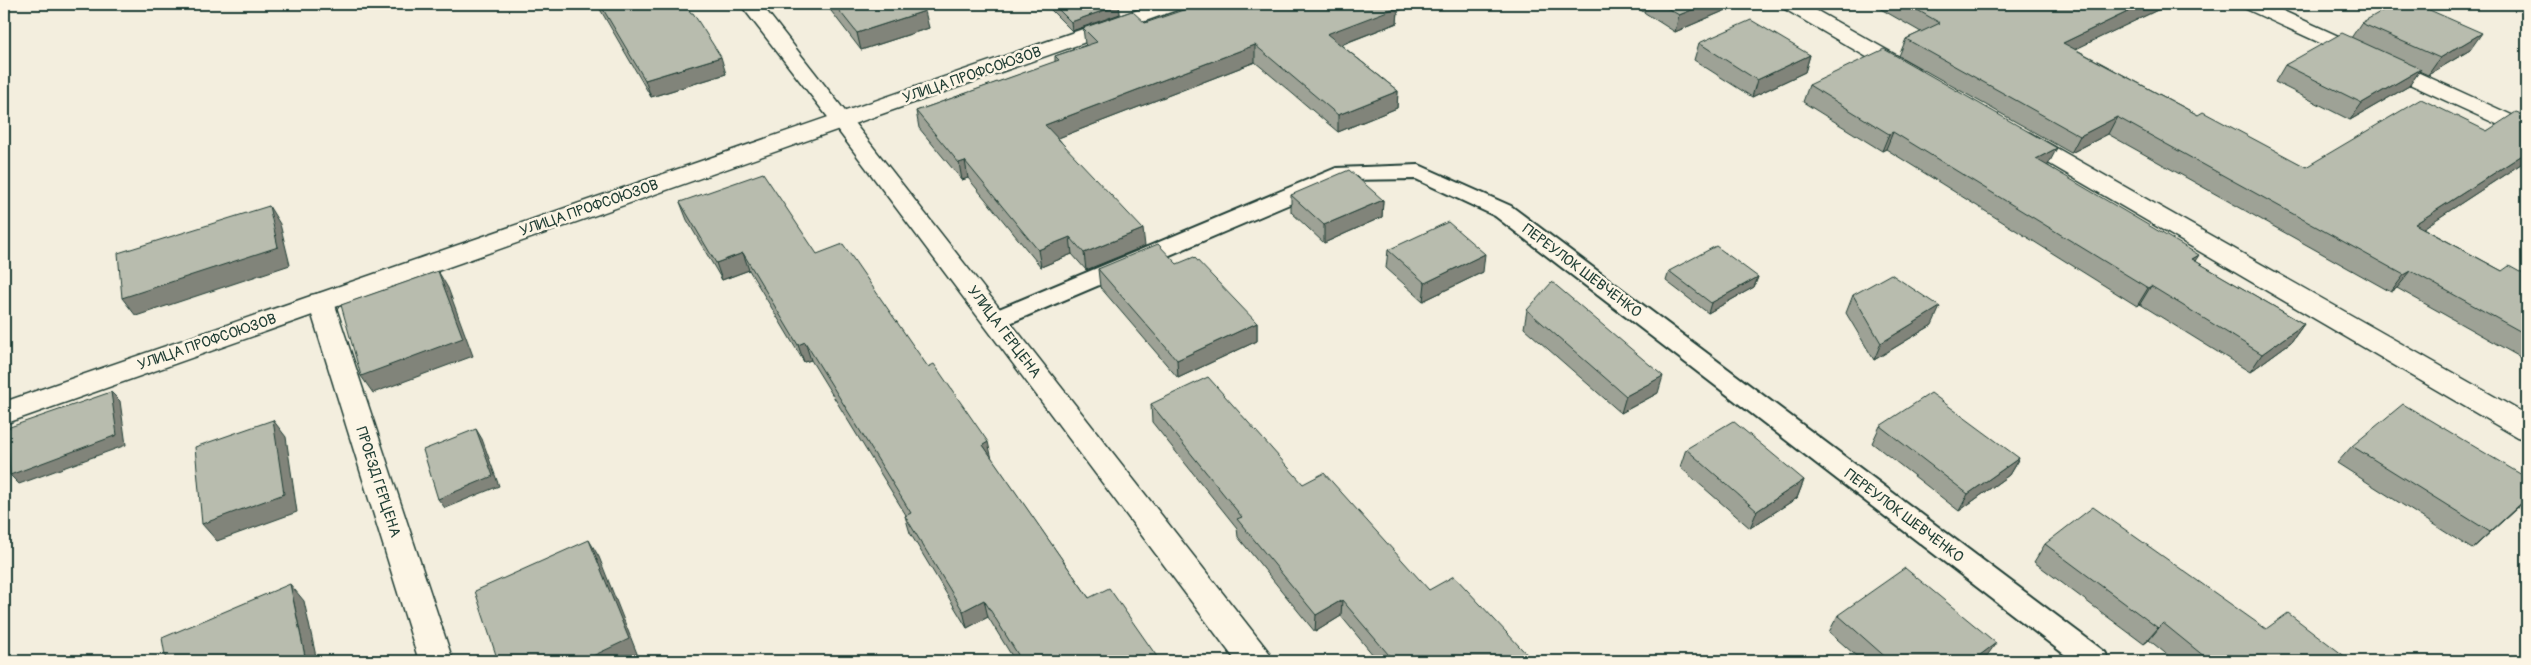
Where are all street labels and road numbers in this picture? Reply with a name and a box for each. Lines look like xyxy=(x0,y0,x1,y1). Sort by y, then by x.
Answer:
street label: УЛИЦА ПРОФСОЮЗОВ xyxy=(900,42,1044,108)
street label: УЛИЦА ПРОФСОЮЗОВ xyxy=(517,175,661,241)
street label: ПЕРЕУЛОК ШЕВЧЕНКО xyxy=(1519,220,1645,322)
street label: УЛИЦА ГЕРЦЕНА xyxy=(963,282,1045,382)
street label: УЛИЦА ПРОФСОЮЗОВ xyxy=(135,309,279,375)
street label: ПРОЕЗД ГЕРЦЕНА xyxy=(351,424,405,540)
street label: ПЕРЕУЛОК ШЕВЧЕНКО xyxy=(1841,465,1967,567)

